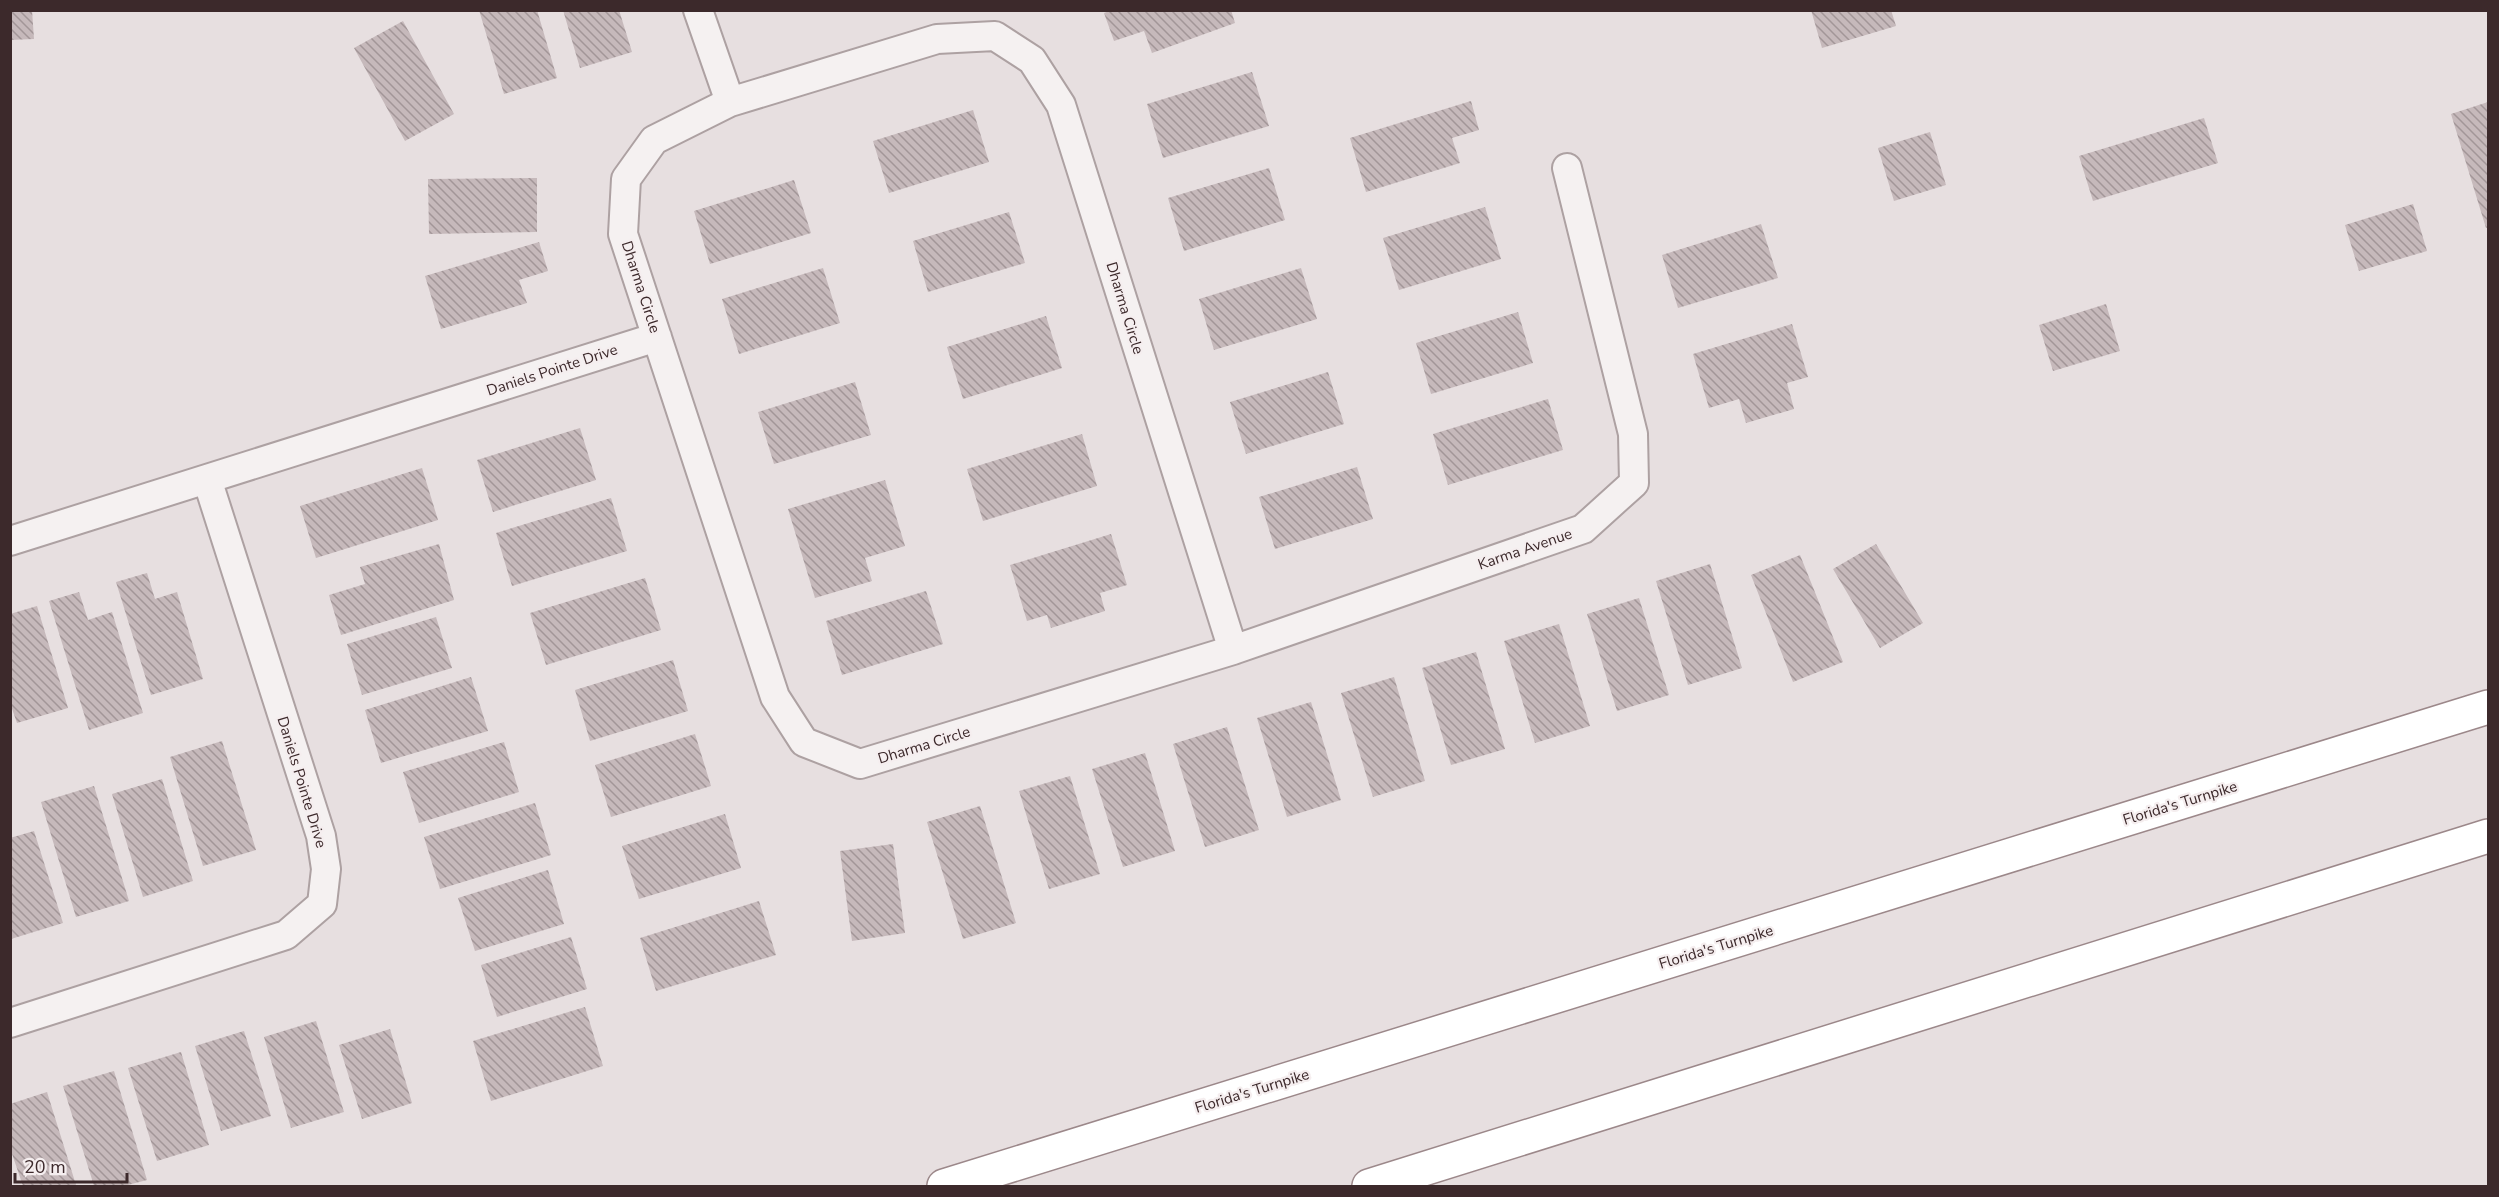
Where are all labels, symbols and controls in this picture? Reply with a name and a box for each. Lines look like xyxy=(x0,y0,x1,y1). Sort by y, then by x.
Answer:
street label: Dharma Circle xyxy=(617,238,665,336)
street label: Dharma Circle xyxy=(1101,259,1149,357)
street label: Daniels Pointe Drive xyxy=(484,339,620,401)
street label: Karma Avenue xyxy=(1475,524,1575,574)
street label: Daniels Pointe Drive xyxy=(272,714,332,850)
street label: Dharma Circle xyxy=(875,721,973,769)
street label: Florida's Turnpike xyxy=(2120,776,2240,830)
street label: Florida's Turnpike xyxy=(1656,920,1776,974)
street label: Florida's Turnpike xyxy=(1192,1064,1312,1118)
scale bar xyxy=(15,1146,128,1184)
text: 20 m xyxy=(24,1155,66,1179)

